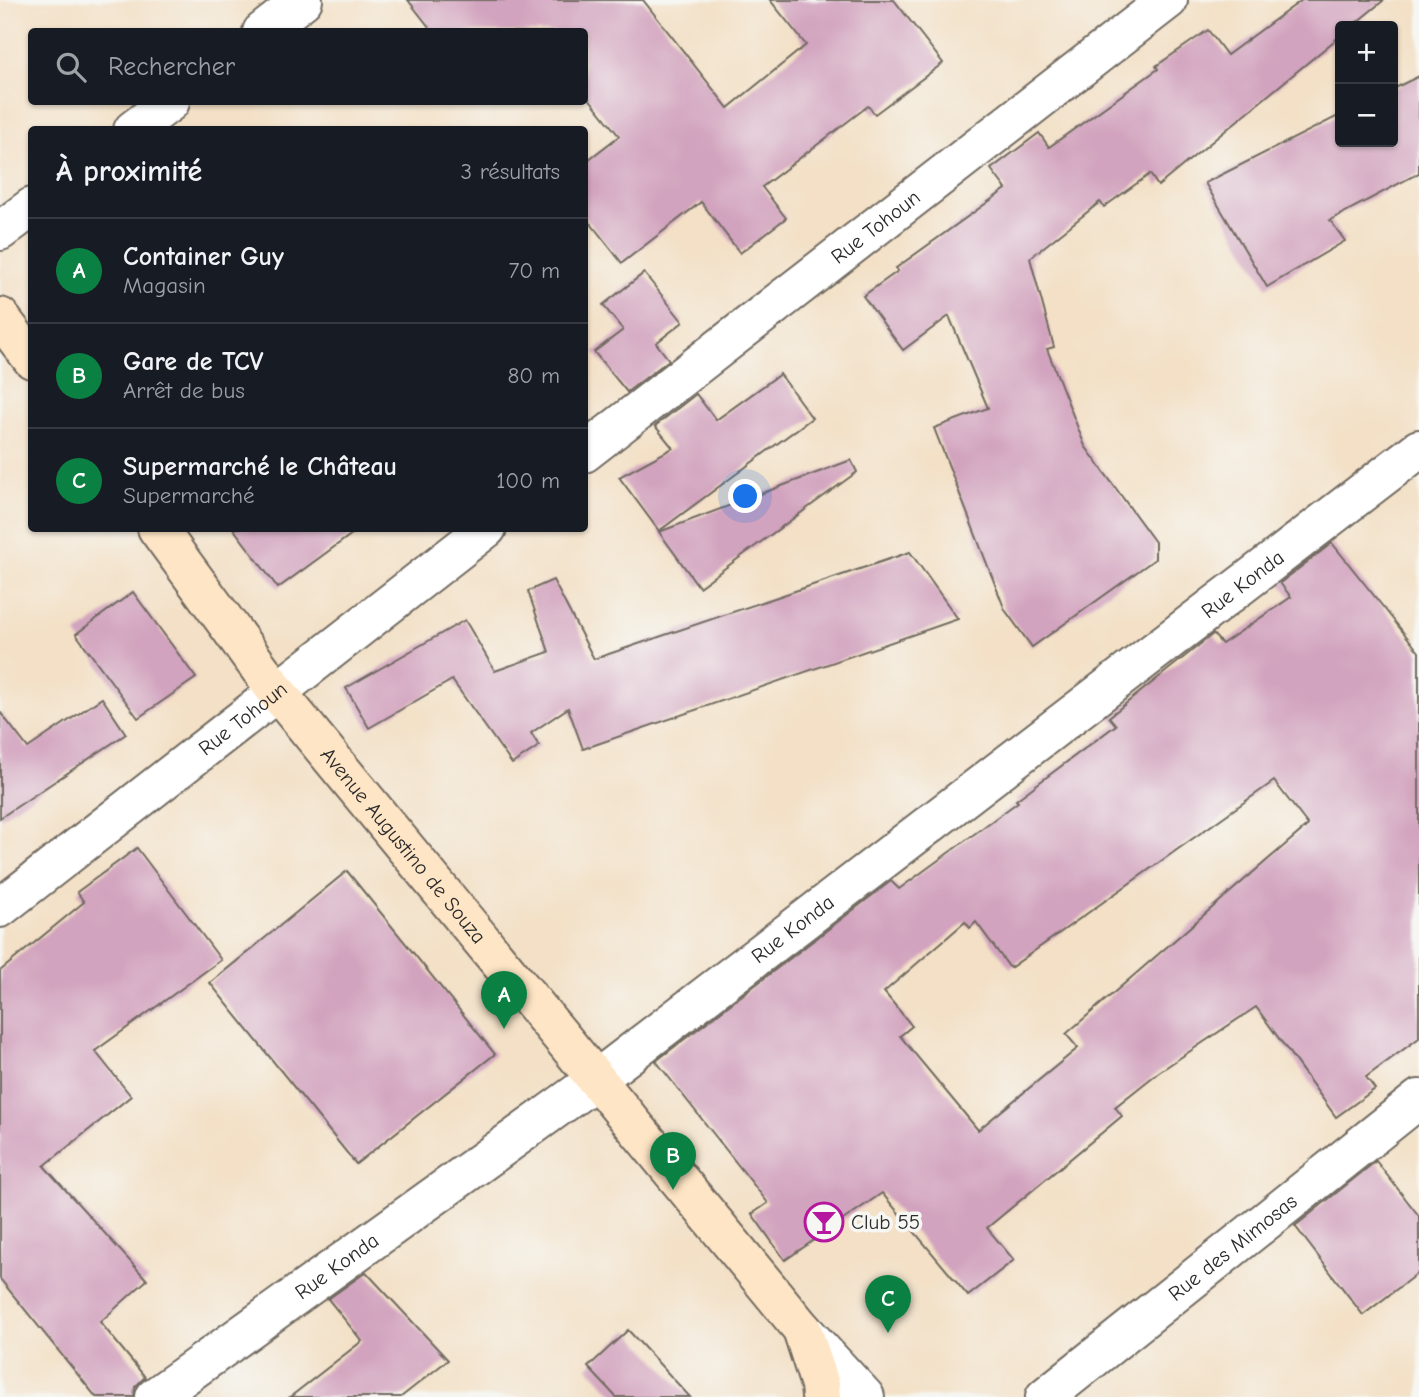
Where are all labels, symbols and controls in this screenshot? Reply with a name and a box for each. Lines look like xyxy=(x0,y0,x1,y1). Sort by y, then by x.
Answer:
map controls xyxy=(1335,21,1398,147)
button: + xyxy=(1335,21,1398,84)
search box xyxy=(28,28,588,105)
icon: search xyxy=(52,48,90,86)
text: Rechercher xyxy=(108,52,235,82)
button: − xyxy=(1335,84,1398,147)
text: À proximité xyxy=(56,154,202,189)
text: 3 résultats xyxy=(460,158,560,185)
street label: Rue Tohoun xyxy=(826,185,925,269)
text: Container Guy xyxy=(123,242,284,272)
text: A xyxy=(73,257,85,284)
text: 70 m xyxy=(508,257,560,284)
text: Magasin xyxy=(123,272,206,299)
text: Gare de TCV xyxy=(123,347,264,377)
text: B xyxy=(72,362,86,389)
text: 80 m xyxy=(507,362,560,389)
text: Arrêt de bus xyxy=(123,377,245,404)
text: Supermarché le Château xyxy=(123,452,397,482)
text: C xyxy=(72,467,86,494)
text: 100 m xyxy=(496,467,560,494)
your location xyxy=(728,479,762,513)
text: Supermarché xyxy=(123,482,255,509)
street label: Rue Konda xyxy=(1197,545,1289,623)
street label: Rue Tohoun xyxy=(194,677,292,760)
street label: Avenue Augustino de Souza xyxy=(316,743,491,948)
street label: Rue Konda xyxy=(747,890,839,968)
pin: A xyxy=(481,971,527,1029)
pin: B xyxy=(650,1132,696,1190)
street label: Rue des Mimosas xyxy=(1164,1189,1302,1306)
bar icon: Club 55 xyxy=(803,1201,845,1243)
place label: Club 55 xyxy=(851,1210,920,1234)
street label: Rue Konda xyxy=(290,1228,383,1304)
pin: C xyxy=(865,1275,911,1333)

